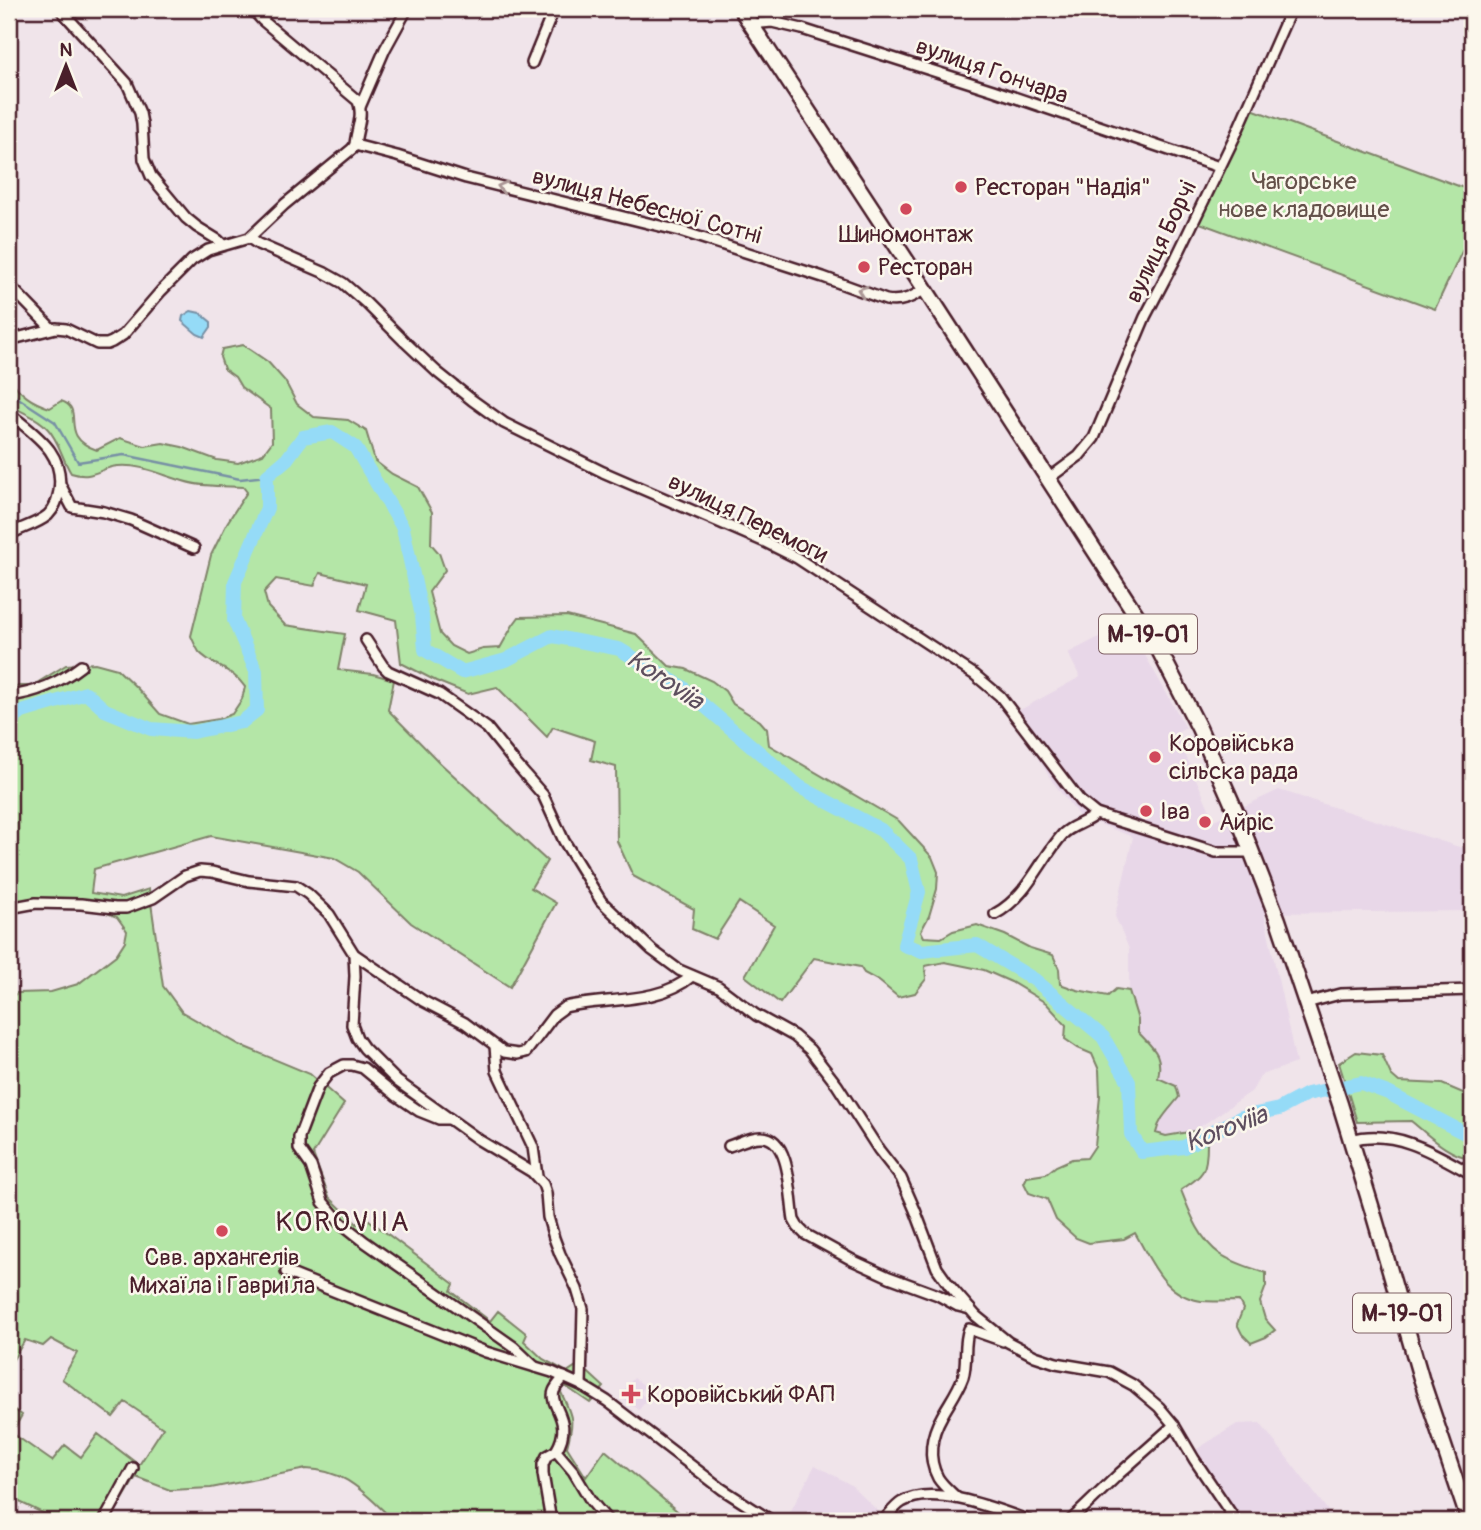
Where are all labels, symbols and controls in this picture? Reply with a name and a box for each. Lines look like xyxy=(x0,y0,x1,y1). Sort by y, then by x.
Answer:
street label: вулиця Гончара xyxy=(912,31,1072,111)
north arrow xyxy=(32,32,102,102)
text: N xyxy=(60,38,73,62)
street label: вулиця Небесної Сотні xyxy=(529,161,765,251)
park label: Чагорське нове кладовище xyxy=(1219,167,1390,224)
place label: Ресторан "Надія" xyxy=(975,173,1151,202)
street label: вулиця Борчі xyxy=(1119,176,1203,308)
marker: Ресторан "Надія" xyxy=(953,179,969,195)
one-way arrow xyxy=(496,181,508,195)
marker: Шиномонтаж xyxy=(898,201,914,217)
place label: Шиномонтаж xyxy=(839,220,974,249)
place label: Ресторан xyxy=(878,253,973,282)
marker: Ресторан xyxy=(856,259,872,275)
one-way arrow xyxy=(856,285,868,299)
street label: вулиця Перемоги xyxy=(664,467,833,569)
road number: М-19-01 xyxy=(1099,614,1197,654)
water label: Koroviia xyxy=(621,643,711,718)
place label: Коровійська сільска рада xyxy=(1169,729,1298,786)
marker: Коровійська сільска рада xyxy=(1147,749,1163,765)
place label: Іва xyxy=(1160,797,1190,826)
marker: Іва xyxy=(1138,803,1154,819)
place label: Айріс xyxy=(1219,808,1274,837)
marker: Айріс xyxy=(1197,814,1213,830)
water label: Koroviia xyxy=(1180,1098,1273,1159)
district label: KOROVIIA xyxy=(275,1205,411,1240)
marker: Свв. архангелів Михаїла і Гавриїла xyxy=(214,1223,230,1239)
place label: Свв. архангелів Михаїла і Гавриїла xyxy=(129,1243,315,1300)
road number: М-19-01 xyxy=(1353,1294,1451,1332)
place label: Коровійський ФАП xyxy=(647,1380,835,1409)
marker: Коровійський ФАП xyxy=(621,1384,641,1404)

